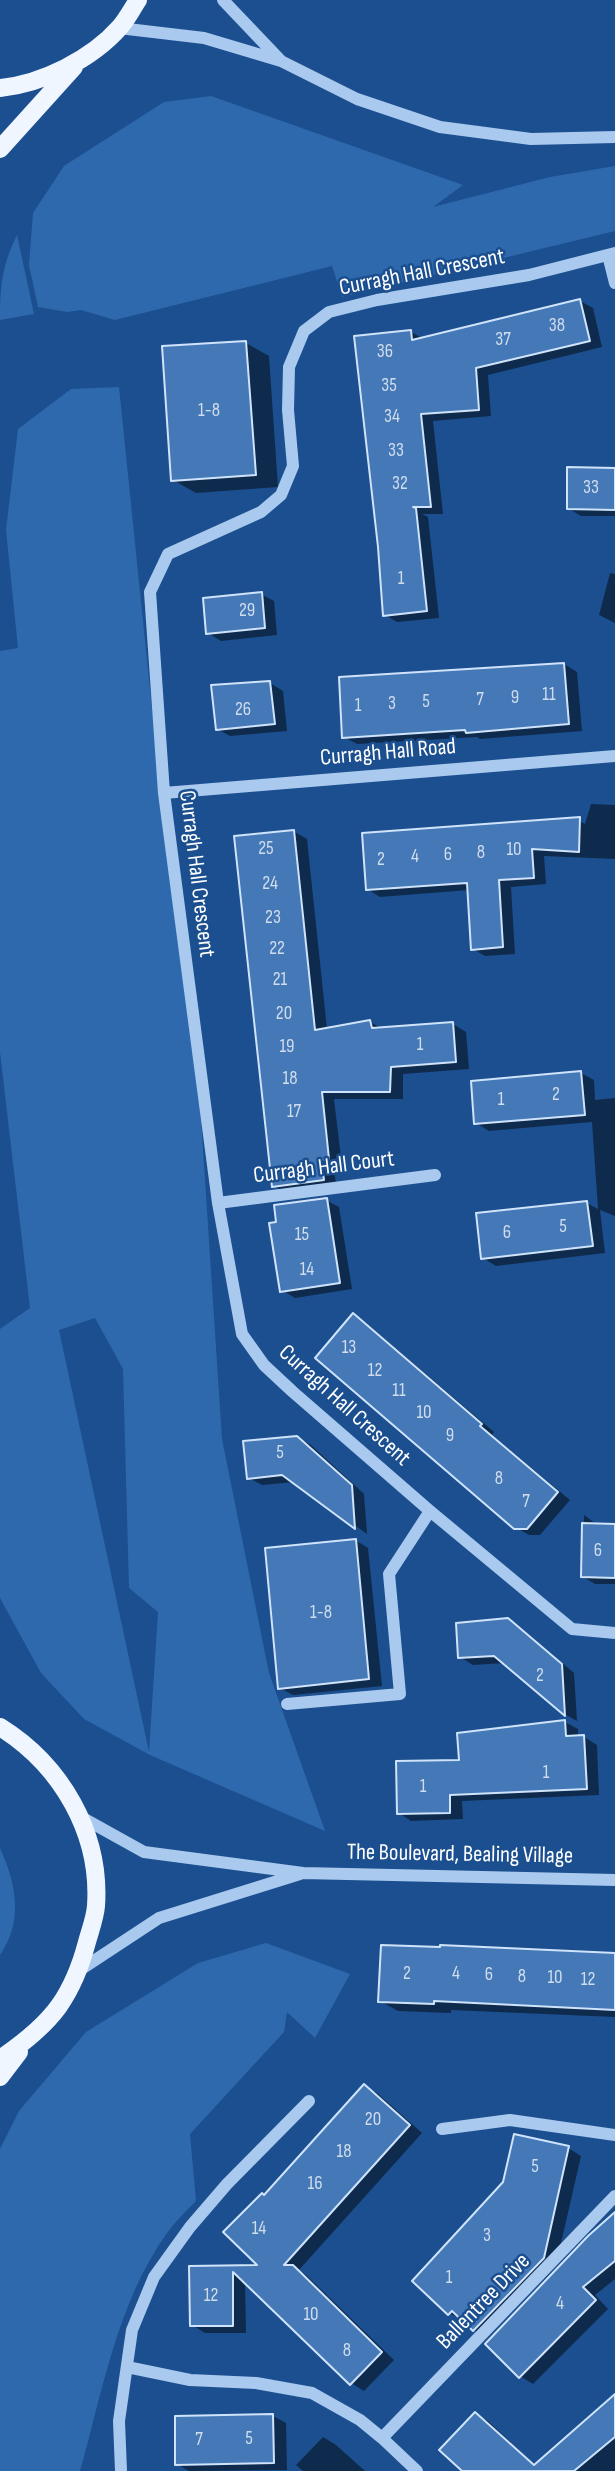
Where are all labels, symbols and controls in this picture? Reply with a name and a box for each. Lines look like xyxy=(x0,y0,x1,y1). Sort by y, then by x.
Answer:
street label: Curragh Hall Crescent xyxy=(337,243,507,303)
house number: 38 xyxy=(549,315,565,337)
house number: 37 xyxy=(495,329,511,351)
house number: 36 xyxy=(377,341,393,363)
house number: 35 xyxy=(381,375,397,397)
house number: 1-8 xyxy=(198,400,220,422)
house number: 34 xyxy=(384,406,400,428)
house number: 33 xyxy=(388,440,404,462)
house number: 32 xyxy=(392,473,408,495)
house number: 33 xyxy=(583,477,599,499)
house number: 1 xyxy=(398,568,404,590)
house number: 29 xyxy=(239,600,255,622)
house number: 11 xyxy=(542,684,556,706)
house number: 9 xyxy=(511,687,519,709)
house number: 7 xyxy=(476,689,484,711)
house number: 5 xyxy=(422,691,430,713)
house number: 3 xyxy=(388,693,396,715)
house number: 1 xyxy=(355,695,361,717)
house number: 26 xyxy=(235,699,251,721)
street label: Curragh Hall Road xyxy=(319,733,457,773)
street label: Curragh Hall Crescent xyxy=(172,789,220,959)
house number: 25 xyxy=(258,838,274,860)
house number: 10 xyxy=(506,839,522,861)
house number: 8 xyxy=(477,842,485,864)
house number: 6 xyxy=(444,844,452,866)
house number: 4 xyxy=(411,846,419,868)
house number: 2 xyxy=(377,849,385,871)
house number: 24 xyxy=(262,873,278,895)
house number: 23 xyxy=(265,907,281,929)
house number: 22 xyxy=(269,938,285,960)
house number: 21 xyxy=(273,969,287,991)
house number: 20 xyxy=(276,1003,292,1025)
house number: 1 xyxy=(417,1034,423,1056)
house number: 19 xyxy=(279,1036,295,1058)
house number: 18 xyxy=(283,1068,297,1090)
house number: 2 xyxy=(552,1084,560,1106)
house number: 1 xyxy=(498,1089,504,1111)
house number: 17 xyxy=(287,1101,301,1123)
street label: Curragh Hall Court xyxy=(252,1146,396,1190)
house number: 5 xyxy=(559,1216,567,1238)
house number: 6 xyxy=(503,1222,511,1244)
house number: 15 xyxy=(295,1224,309,1246)
house number: 14 xyxy=(300,1259,314,1281)
house number: 13 xyxy=(342,1337,356,1359)
street label: Curragh Hall Crescent xyxy=(272,1340,416,1472)
house number: 12 xyxy=(368,1360,382,1382)
house number: 11 xyxy=(392,1380,406,1402)
house number: 10 xyxy=(416,1402,432,1424)
house number: 9 xyxy=(446,1425,454,1447)
house number: 5 xyxy=(276,1442,284,1464)
house number: 8 xyxy=(495,1468,503,1490)
house number: 7 xyxy=(522,1491,530,1513)
house number: 6 xyxy=(594,1540,602,1562)
house number: 1-8 xyxy=(310,1602,332,1624)
house number: 2 xyxy=(536,1665,544,1687)
house number: 1 xyxy=(543,1762,549,1784)
house number: 1 xyxy=(420,1776,426,1798)
street label: The Boulevard, Bealing Village xyxy=(347,1839,573,1871)
house number: 2 xyxy=(403,1963,411,1985)
house number: 4 xyxy=(452,1963,460,1985)
house number: 6 xyxy=(485,1964,493,1986)
house number: 8 xyxy=(518,1966,526,1988)
house number: 10 xyxy=(547,1967,563,1989)
house number: 12 xyxy=(581,1969,595,1991)
house number: 20 xyxy=(365,2109,381,2131)
house number: 18 xyxy=(337,2141,351,2163)
house number: 5 xyxy=(531,2156,539,2178)
house number: 16 xyxy=(308,2173,322,2195)
house number: 14 xyxy=(252,2218,266,2240)
house number: 3 xyxy=(483,2225,491,2247)
street label: Ballentree Drive xyxy=(432,2248,536,2356)
house number: 1 xyxy=(446,2267,452,2289)
house number: 12 xyxy=(204,2285,218,2307)
house number: 4 xyxy=(556,2293,564,2315)
house number: 10 xyxy=(303,2304,319,2326)
house number: 8 xyxy=(343,2340,351,2362)
house number: 5 xyxy=(245,2428,253,2450)
house number: 7 xyxy=(195,2429,203,2451)

